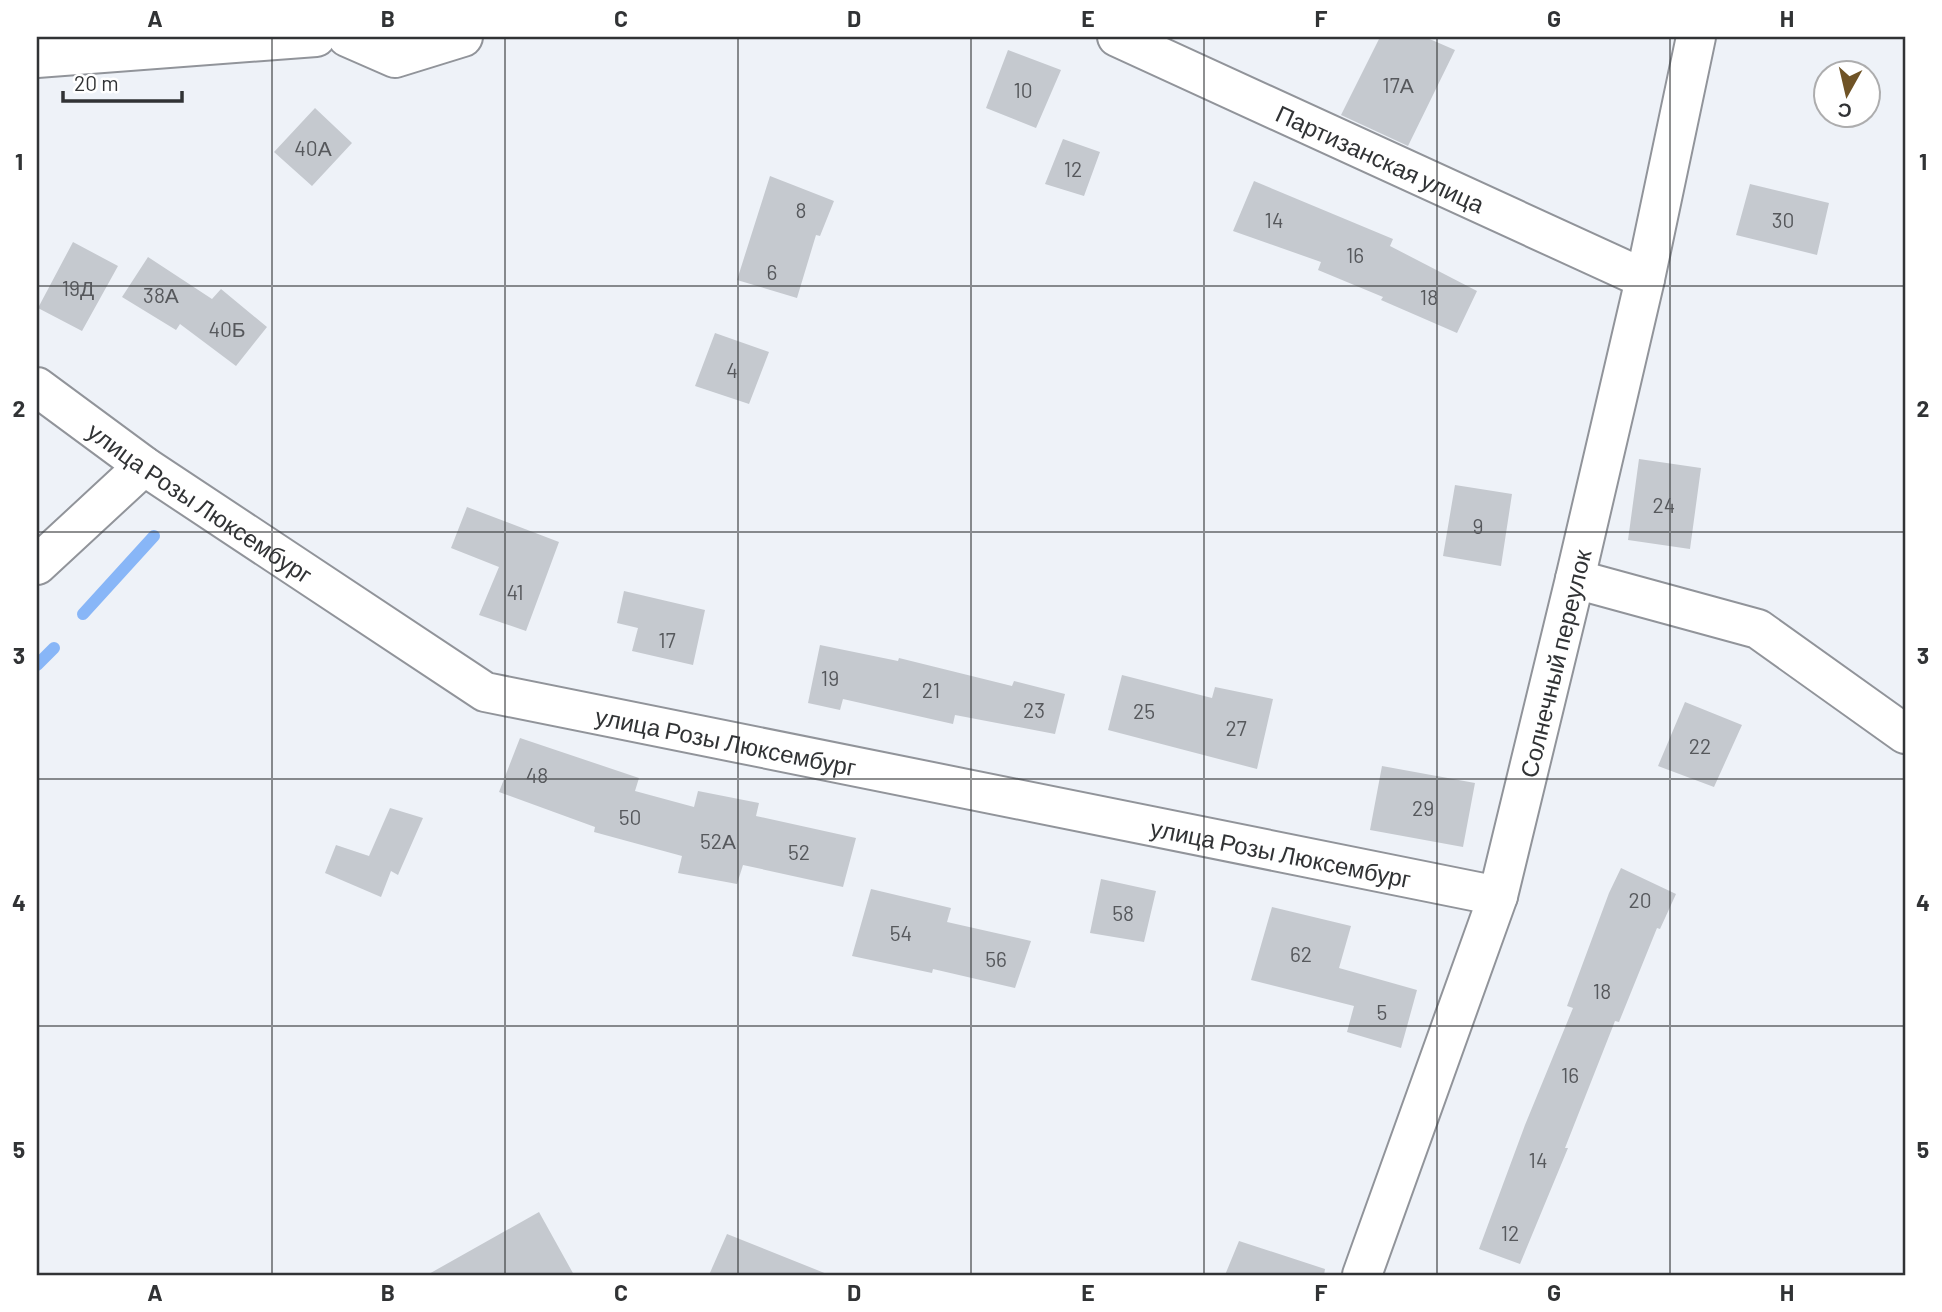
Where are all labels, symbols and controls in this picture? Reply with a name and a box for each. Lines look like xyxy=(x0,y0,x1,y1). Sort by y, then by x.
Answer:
text: A xyxy=(147,4,163,32)
text: B xyxy=(381,4,395,32)
text: C xyxy=(614,4,628,32)
text: D xyxy=(847,4,861,32)
text: E xyxy=(1081,4,1095,32)
text: F xyxy=(1315,4,1328,32)
text: G xyxy=(1547,4,1561,32)
text: H xyxy=(1780,4,1794,32)
scale bar xyxy=(63,60,182,104)
north arrow xyxy=(1812,60,1882,130)
text: 20 m xyxy=(74,70,119,95)
house number: 17А xyxy=(1382,72,1414,97)
house number: 10 xyxy=(1013,77,1033,102)
street label: Партизанская улица xyxy=(1272,98,1490,218)
text: С xyxy=(1836,99,1853,124)
house number: 40А xyxy=(294,135,332,160)
text: 1 xyxy=(15,147,23,175)
text: 1 xyxy=(1919,147,1927,175)
house number: 12 xyxy=(1064,156,1082,181)
house number: 8 xyxy=(796,197,806,222)
house number: 14 xyxy=(1265,207,1283,232)
house number: 30 xyxy=(1772,207,1794,232)
house number: 16 xyxy=(1346,242,1364,267)
house number: 6 xyxy=(767,259,777,284)
house number: 19Д xyxy=(62,275,94,300)
house number: 38А xyxy=(143,282,179,307)
house number: 18 xyxy=(1420,284,1438,309)
house number: 40Б xyxy=(208,316,246,341)
house number: 4 xyxy=(726,357,738,382)
text: 2 xyxy=(13,394,25,422)
text: 2 xyxy=(1917,394,1929,422)
street label: улица Розы Люксембург xyxy=(83,415,319,588)
house number: 24 xyxy=(1653,492,1675,517)
house number: 9 xyxy=(1473,513,1483,538)
street label: Солнечный переулок xyxy=(1513,546,1596,780)
house number: 41 xyxy=(507,579,524,604)
house number: 17 xyxy=(658,627,676,652)
text: 3 xyxy=(13,641,25,669)
text: 3 xyxy=(1917,641,1929,669)
house number: 19 xyxy=(821,665,839,690)
house number: 21 xyxy=(922,677,940,702)
house number: 23 xyxy=(1023,697,1045,722)
house number: 25 xyxy=(1133,698,1155,723)
street label: улица Розы Люксембург xyxy=(593,700,859,781)
house number: 27 xyxy=(1225,715,1247,740)
house number: 22 xyxy=(1689,733,1711,758)
house number: 48 xyxy=(526,762,548,787)
house number: 29 xyxy=(1412,795,1434,820)
house number: 50 xyxy=(619,804,641,829)
street label: улица Розы Люксембург xyxy=(1148,812,1414,893)
house number: 52А xyxy=(700,828,736,853)
house number: 52 xyxy=(788,839,810,864)
house number: 20 xyxy=(1628,887,1652,912)
text: 4 xyxy=(12,888,26,916)
text: 4 xyxy=(1916,888,1930,916)
house number: 58 xyxy=(1112,900,1134,925)
house number: 54 xyxy=(890,920,912,945)
house number: 62 xyxy=(1290,941,1312,966)
house number: 56 xyxy=(985,946,1007,971)
house number: 18 xyxy=(1593,978,1611,1003)
house number: 5 xyxy=(1377,999,1387,1024)
house number: 16 xyxy=(1561,1062,1579,1087)
text: 5 xyxy=(13,1135,25,1163)
text: 5 xyxy=(1917,1135,1929,1163)
house number: 14 xyxy=(1529,1147,1547,1172)
house number: 12 xyxy=(1501,1220,1519,1245)
text: A xyxy=(147,1278,163,1306)
text: B xyxy=(381,1278,395,1306)
text: C xyxy=(614,1278,628,1306)
text: D xyxy=(847,1278,861,1306)
text: E xyxy=(1081,1278,1095,1306)
text: F xyxy=(1315,1278,1328,1306)
text: G xyxy=(1547,1278,1561,1306)
text: H xyxy=(1780,1278,1794,1306)

